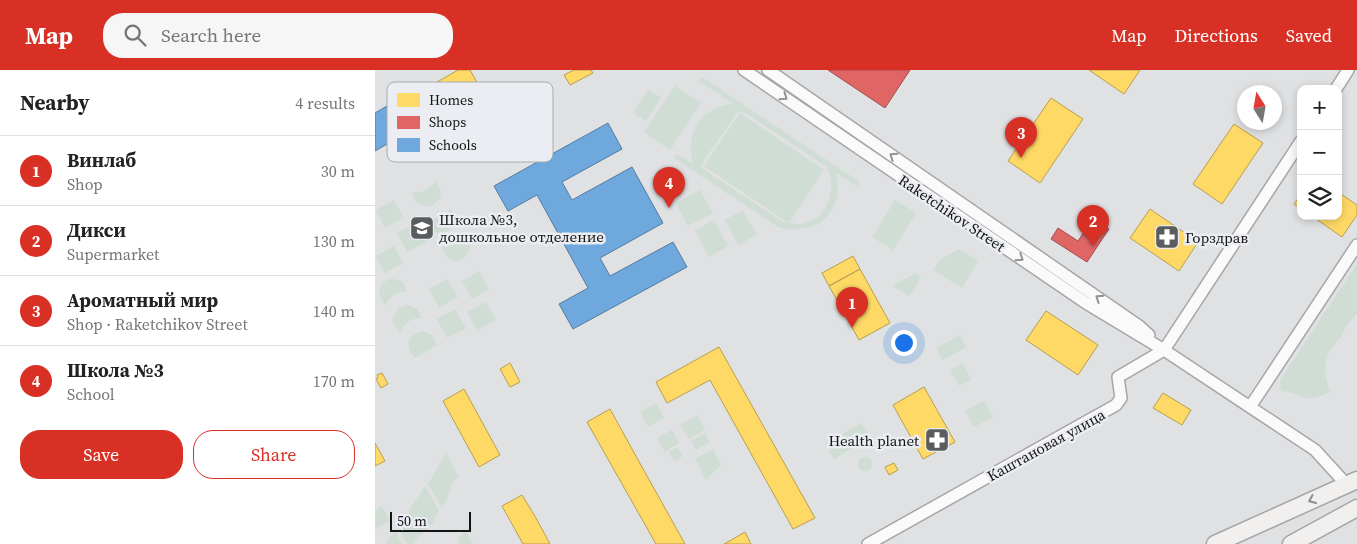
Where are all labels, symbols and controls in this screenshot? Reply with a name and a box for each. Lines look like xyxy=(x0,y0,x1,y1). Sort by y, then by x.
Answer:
search box xyxy=(103,13,453,58)
text: Map xyxy=(25,19,73,52)
icon: search xyxy=(121,21,149,49)
text: Search here xyxy=(161,22,261,48)
text: Map xyxy=(1111,23,1147,48)
text: Directions xyxy=(1175,23,1258,48)
text: Saved xyxy=(1286,23,1332,48)
legend xyxy=(387,82,553,162)
north arrow xyxy=(1237,85,1282,130)
map controls xyxy=(1297,85,1342,220)
button: + xyxy=(1297,85,1342,130)
text: Nearby xyxy=(20,88,90,117)
text: Homes xyxy=(429,90,473,110)
one-way arrow xyxy=(778,91,788,100)
text: 4 results xyxy=(295,92,355,114)
text: Shops xyxy=(429,112,466,132)
pin: 3 xyxy=(1005,117,1037,158)
button: − xyxy=(1297,130,1342,175)
text: Schools xyxy=(429,135,477,155)
text: Винлаб xyxy=(67,147,136,173)
one-way arrow xyxy=(889,153,899,162)
text: 1 xyxy=(32,160,40,182)
text: 30 m xyxy=(321,160,355,182)
pin: 4 xyxy=(653,167,685,208)
street label: Raketchikov Street xyxy=(895,169,1010,257)
text: Shop xyxy=(67,173,103,195)
button: layers xyxy=(1297,175,1342,220)
pin: 2 xyxy=(1077,205,1109,246)
place label: Школа №3, дошкольное отделение xyxy=(439,209,604,247)
school or university icon: Школа №3, дошкольное отделение xyxy=(409,215,435,241)
text: Дикси xyxy=(67,217,126,243)
pharmacy icon: Горздрав xyxy=(1154,224,1180,250)
place label: Горздрав xyxy=(1185,227,1248,248)
text: 2 xyxy=(32,230,40,252)
text: 130 m xyxy=(313,230,355,252)
text: Supermarket xyxy=(67,243,159,265)
one-way arrow xyxy=(1014,252,1023,261)
text: Ароматный мир xyxy=(67,287,218,313)
pin: 1 xyxy=(836,287,868,328)
one-way arrow xyxy=(1095,295,1105,304)
text: 3 xyxy=(32,300,40,322)
text: 140 m xyxy=(313,300,355,322)
text: Shop · Raketchikov Street xyxy=(67,313,248,335)
your location xyxy=(891,330,917,356)
text: Школа №3 xyxy=(67,357,164,383)
text: 4 xyxy=(32,370,40,392)
text: 170 m xyxy=(313,370,355,392)
text: School xyxy=(67,383,115,405)
street label: Каштановая улица xyxy=(983,404,1109,486)
pharmacy icon: Health planet xyxy=(924,427,950,453)
button: Save xyxy=(20,430,183,479)
button: Share xyxy=(193,430,355,479)
place label: Health planet xyxy=(828,430,919,451)
one-way arrow xyxy=(1308,494,1317,504)
scale bar xyxy=(390,509,471,532)
text: 50 m xyxy=(397,511,427,531)

